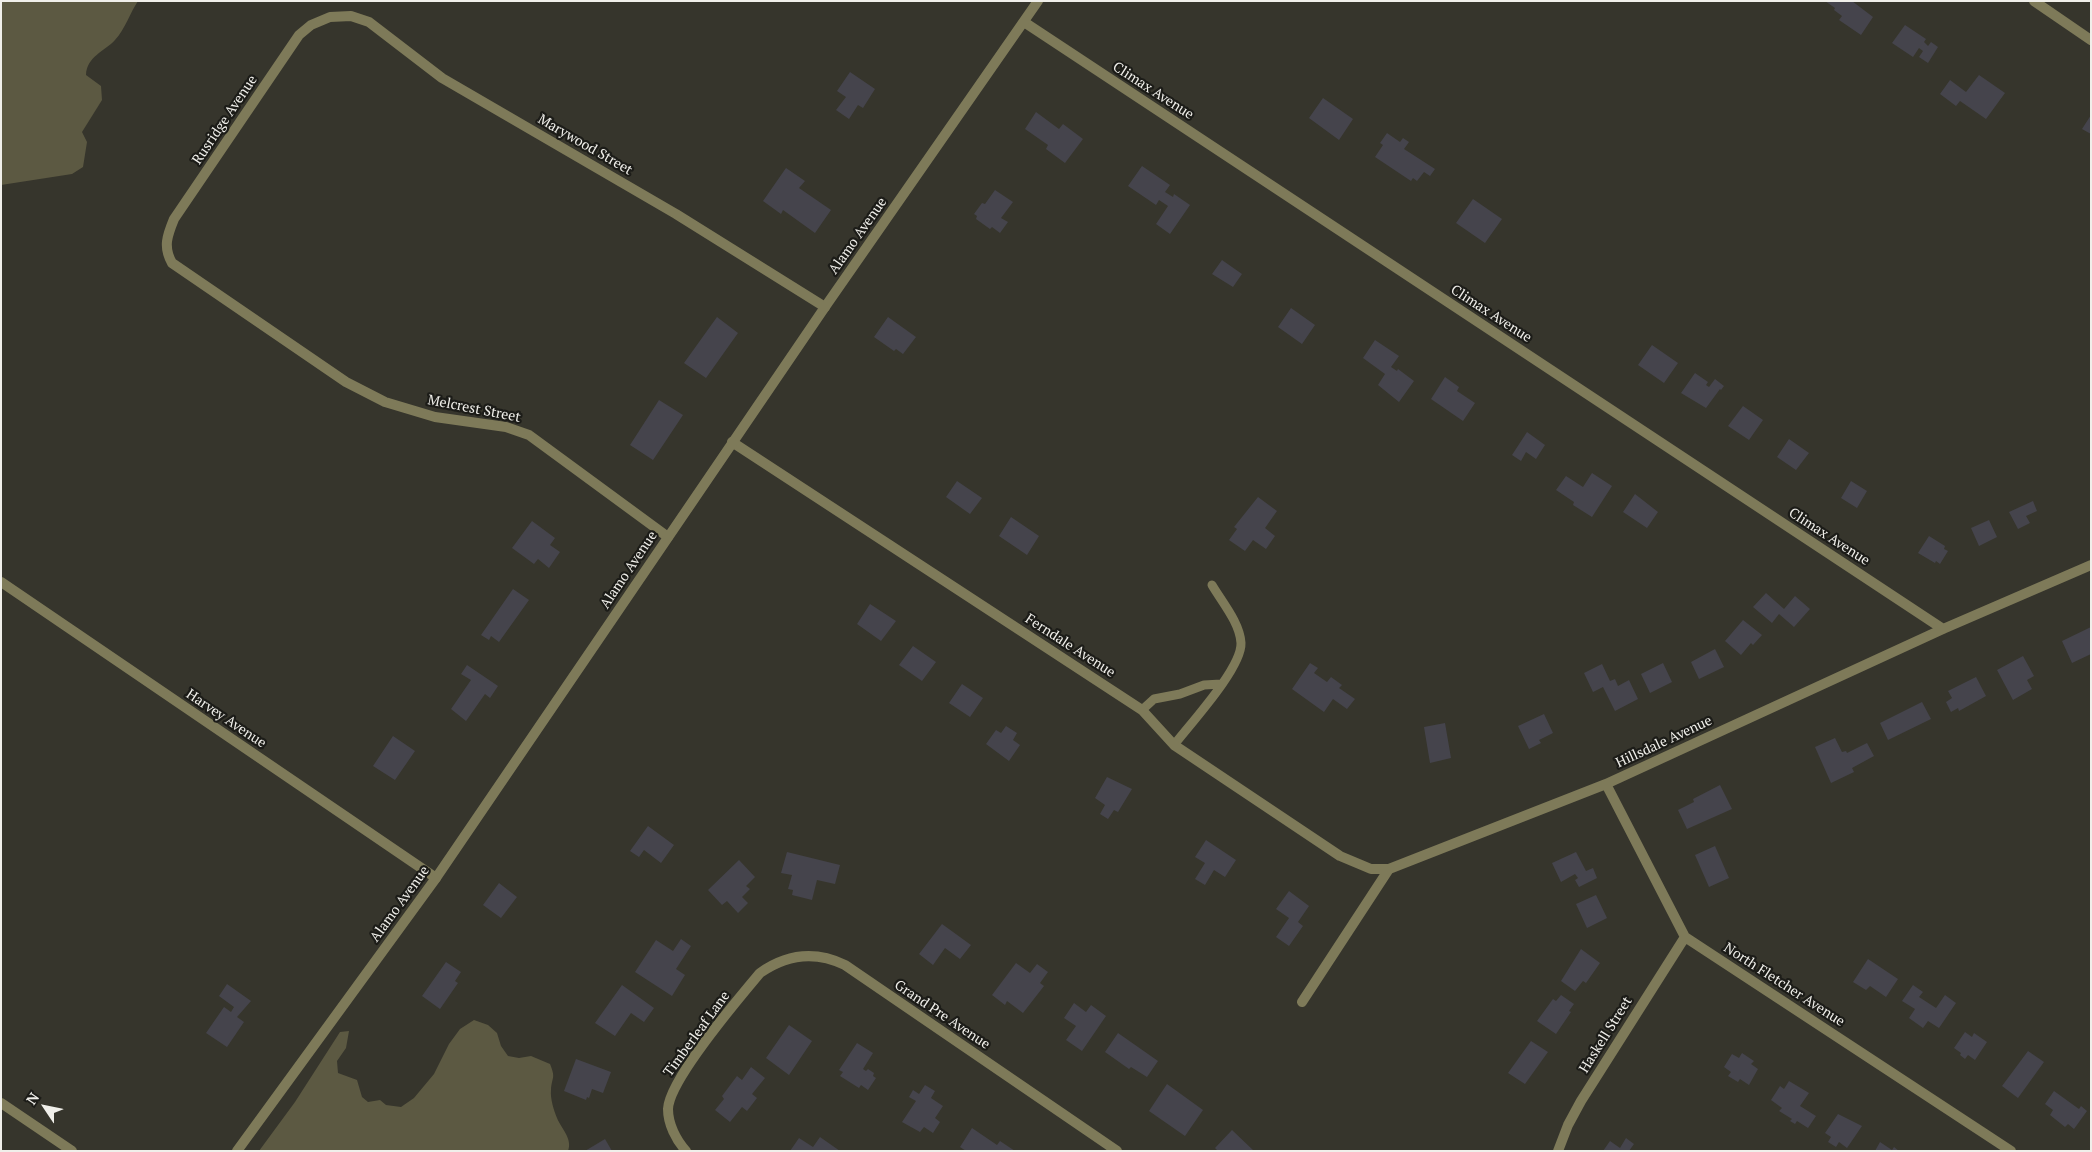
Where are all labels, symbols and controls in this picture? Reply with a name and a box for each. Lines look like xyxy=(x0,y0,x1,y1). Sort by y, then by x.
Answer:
street label: Climax Avenue xyxy=(1109,59,1197,123)
street label: Rusridge Avenue xyxy=(189,72,261,168)
street label: Marywood Street xyxy=(535,111,635,179)
street label: Alamo Avenue xyxy=(825,194,891,278)
street label: Climax Avenue xyxy=(1447,282,1535,346)
street label: Melcrest Street xyxy=(426,392,522,426)
street label: Climax Avenue xyxy=(1785,505,1873,569)
street label: Alamo Avenue xyxy=(597,528,661,612)
street label: Ferndale Avenue xyxy=(1022,611,1118,681)
street label: Harvey Avenue xyxy=(183,686,269,752)
street label: Hillsdale Avenue xyxy=(1613,712,1715,772)
street label: Alamo Avenue xyxy=(367,863,433,945)
street label: North Fletcher Avenue xyxy=(1720,940,1848,1030)
street label: Grand Pre Avenue xyxy=(891,977,993,1053)
street label: Timberleaf Lane xyxy=(660,988,734,1080)
street label: Haskell Street xyxy=(1576,994,1636,1076)
north arrow xyxy=(20,1082,70,1132)
text: N xyxy=(21,1089,43,1108)

